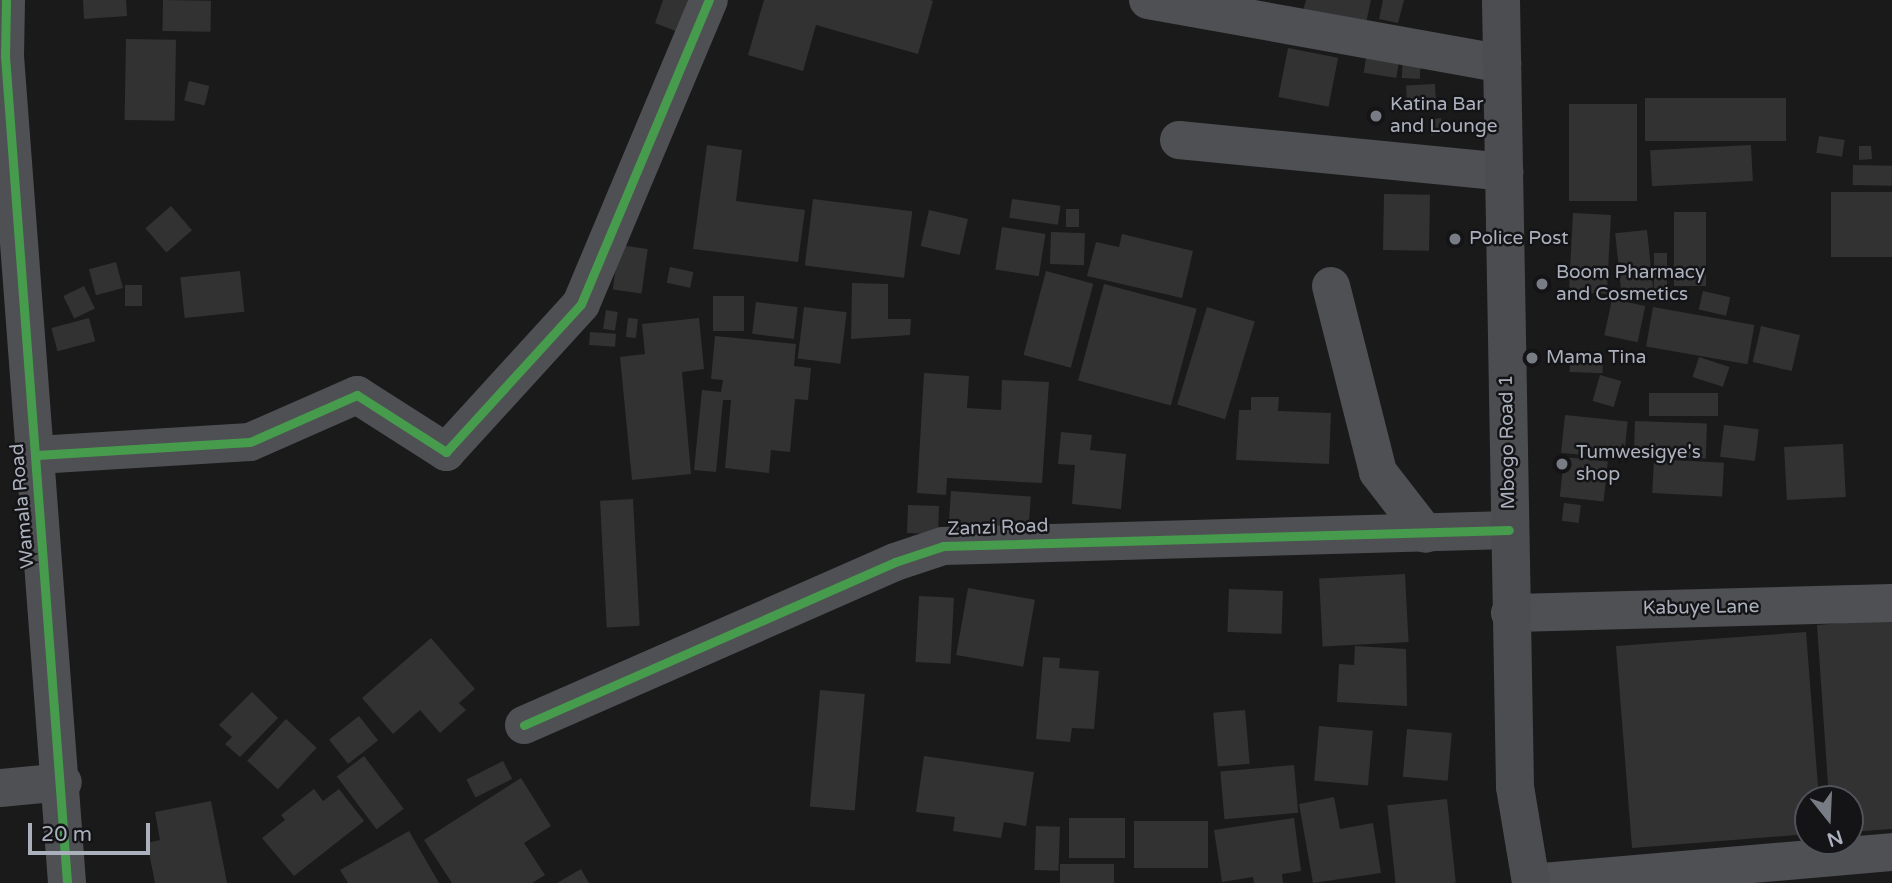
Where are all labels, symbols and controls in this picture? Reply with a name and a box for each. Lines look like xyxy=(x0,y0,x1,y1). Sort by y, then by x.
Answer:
place label: Katina Bar and Lounge xyxy=(1390,94,1498,138)
marker: Katina Bar and Lounge xyxy=(1368,108,1384,124)
place label: Police Post xyxy=(1469,228,1569,250)
marker: Police Post xyxy=(1447,231,1463,247)
place label: Boom Pharmacy and Cosmetics xyxy=(1556,262,1705,306)
marker: Boom Pharmacy and Cosmetics xyxy=(1534,276,1550,292)
place label: Mama Tina xyxy=(1546,347,1646,369)
marker: Mama Tina xyxy=(1524,350,1540,366)
street label: Mbogo Road 1 xyxy=(1495,374,1521,510)
place label: Tumwesigye's shop xyxy=(1576,442,1701,486)
street label: Wamala Road xyxy=(6,443,40,569)
marker: Tumwesigye's shop xyxy=(1554,456,1570,472)
street label: Zanzi Road xyxy=(947,515,1049,541)
street label: Kabuye Lane xyxy=(1642,596,1760,620)
north arrow xyxy=(1794,785,1864,855)
scale bar xyxy=(32,810,154,854)
text: 20 m xyxy=(41,822,92,847)
text: N xyxy=(1824,825,1846,851)

